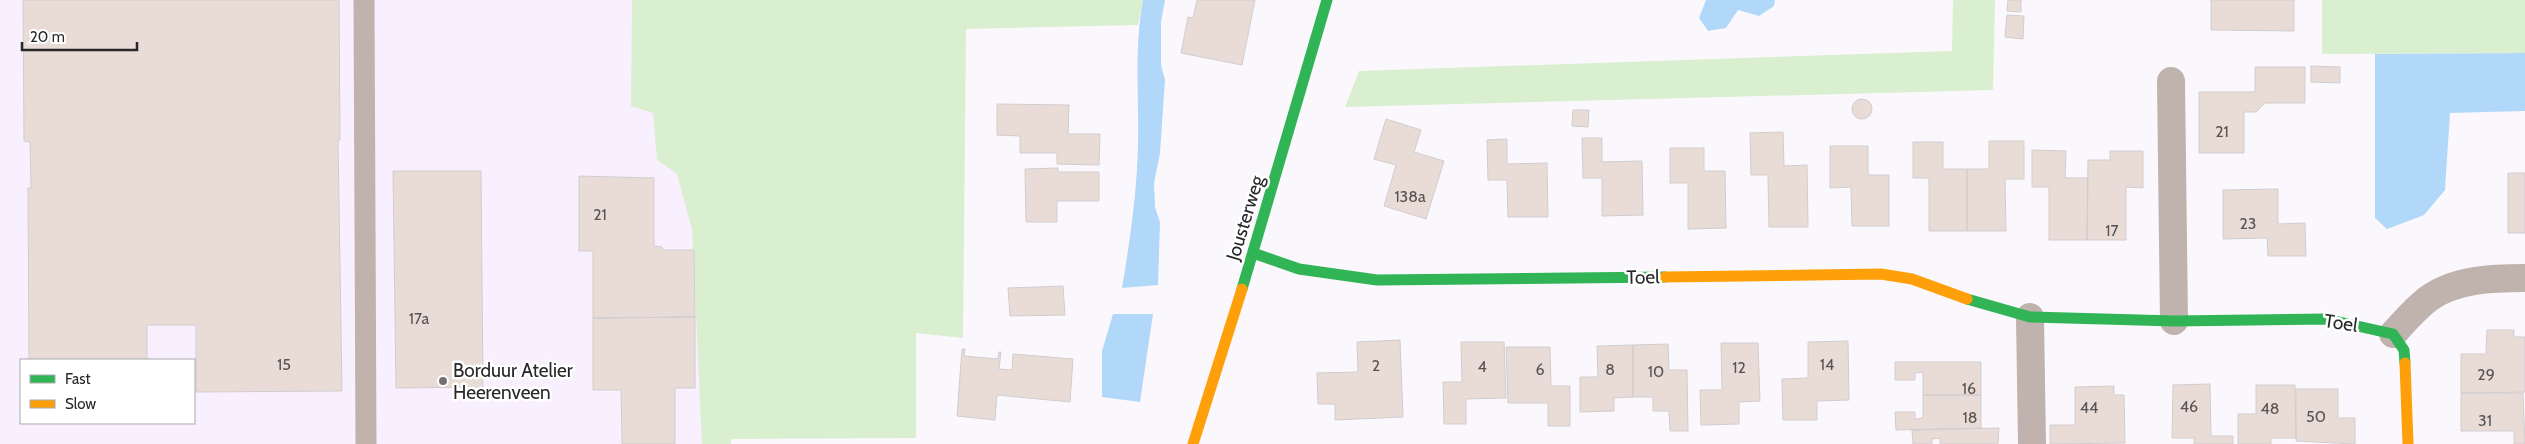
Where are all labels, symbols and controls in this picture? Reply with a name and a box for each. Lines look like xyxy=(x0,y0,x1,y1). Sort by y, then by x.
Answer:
scale bar xyxy=(22,20,138,52)
text: 20 m xyxy=(30,28,65,46)
house number: 21 xyxy=(2215,122,2229,141)
street label: Jousterweg xyxy=(1221,172,1269,264)
house number: 138a xyxy=(1394,187,1426,206)
house number: 21 xyxy=(593,205,607,224)
house number: 23 xyxy=(2239,214,2257,233)
house number: 17 xyxy=(2105,221,2119,240)
street label: Toel xyxy=(1626,265,1660,289)
house number: 17a xyxy=(409,309,430,328)
street label: Toel xyxy=(2323,309,2360,337)
house number: 15 xyxy=(277,355,291,374)
house number: 14 xyxy=(1820,355,1834,374)
house number: 2 xyxy=(1372,356,1380,375)
house number: 4 xyxy=(1477,357,1487,376)
house number: 12 xyxy=(1732,358,1746,377)
legend xyxy=(20,359,195,424)
place label: Borduur Atelier Heerenveen xyxy=(453,359,573,404)
house number: 6 xyxy=(1535,360,1545,379)
house number: 8 xyxy=(1605,360,1615,379)
house number: 10 xyxy=(1648,362,1664,381)
house number: 29 xyxy=(2477,365,2495,384)
text: Fast xyxy=(65,370,90,388)
marker: Borduur Atelier Heerenveen xyxy=(437,375,449,387)
house number: 16 xyxy=(1962,379,1976,398)
text: Slow xyxy=(65,395,96,413)
house number: 46 xyxy=(2180,397,2198,416)
house number: 44 xyxy=(2080,398,2098,417)
house number: 48 xyxy=(2261,399,2279,418)
house number: 50 xyxy=(2306,407,2326,426)
house number: 18 xyxy=(1963,408,1977,427)
house number: 31 xyxy=(2478,411,2492,430)

